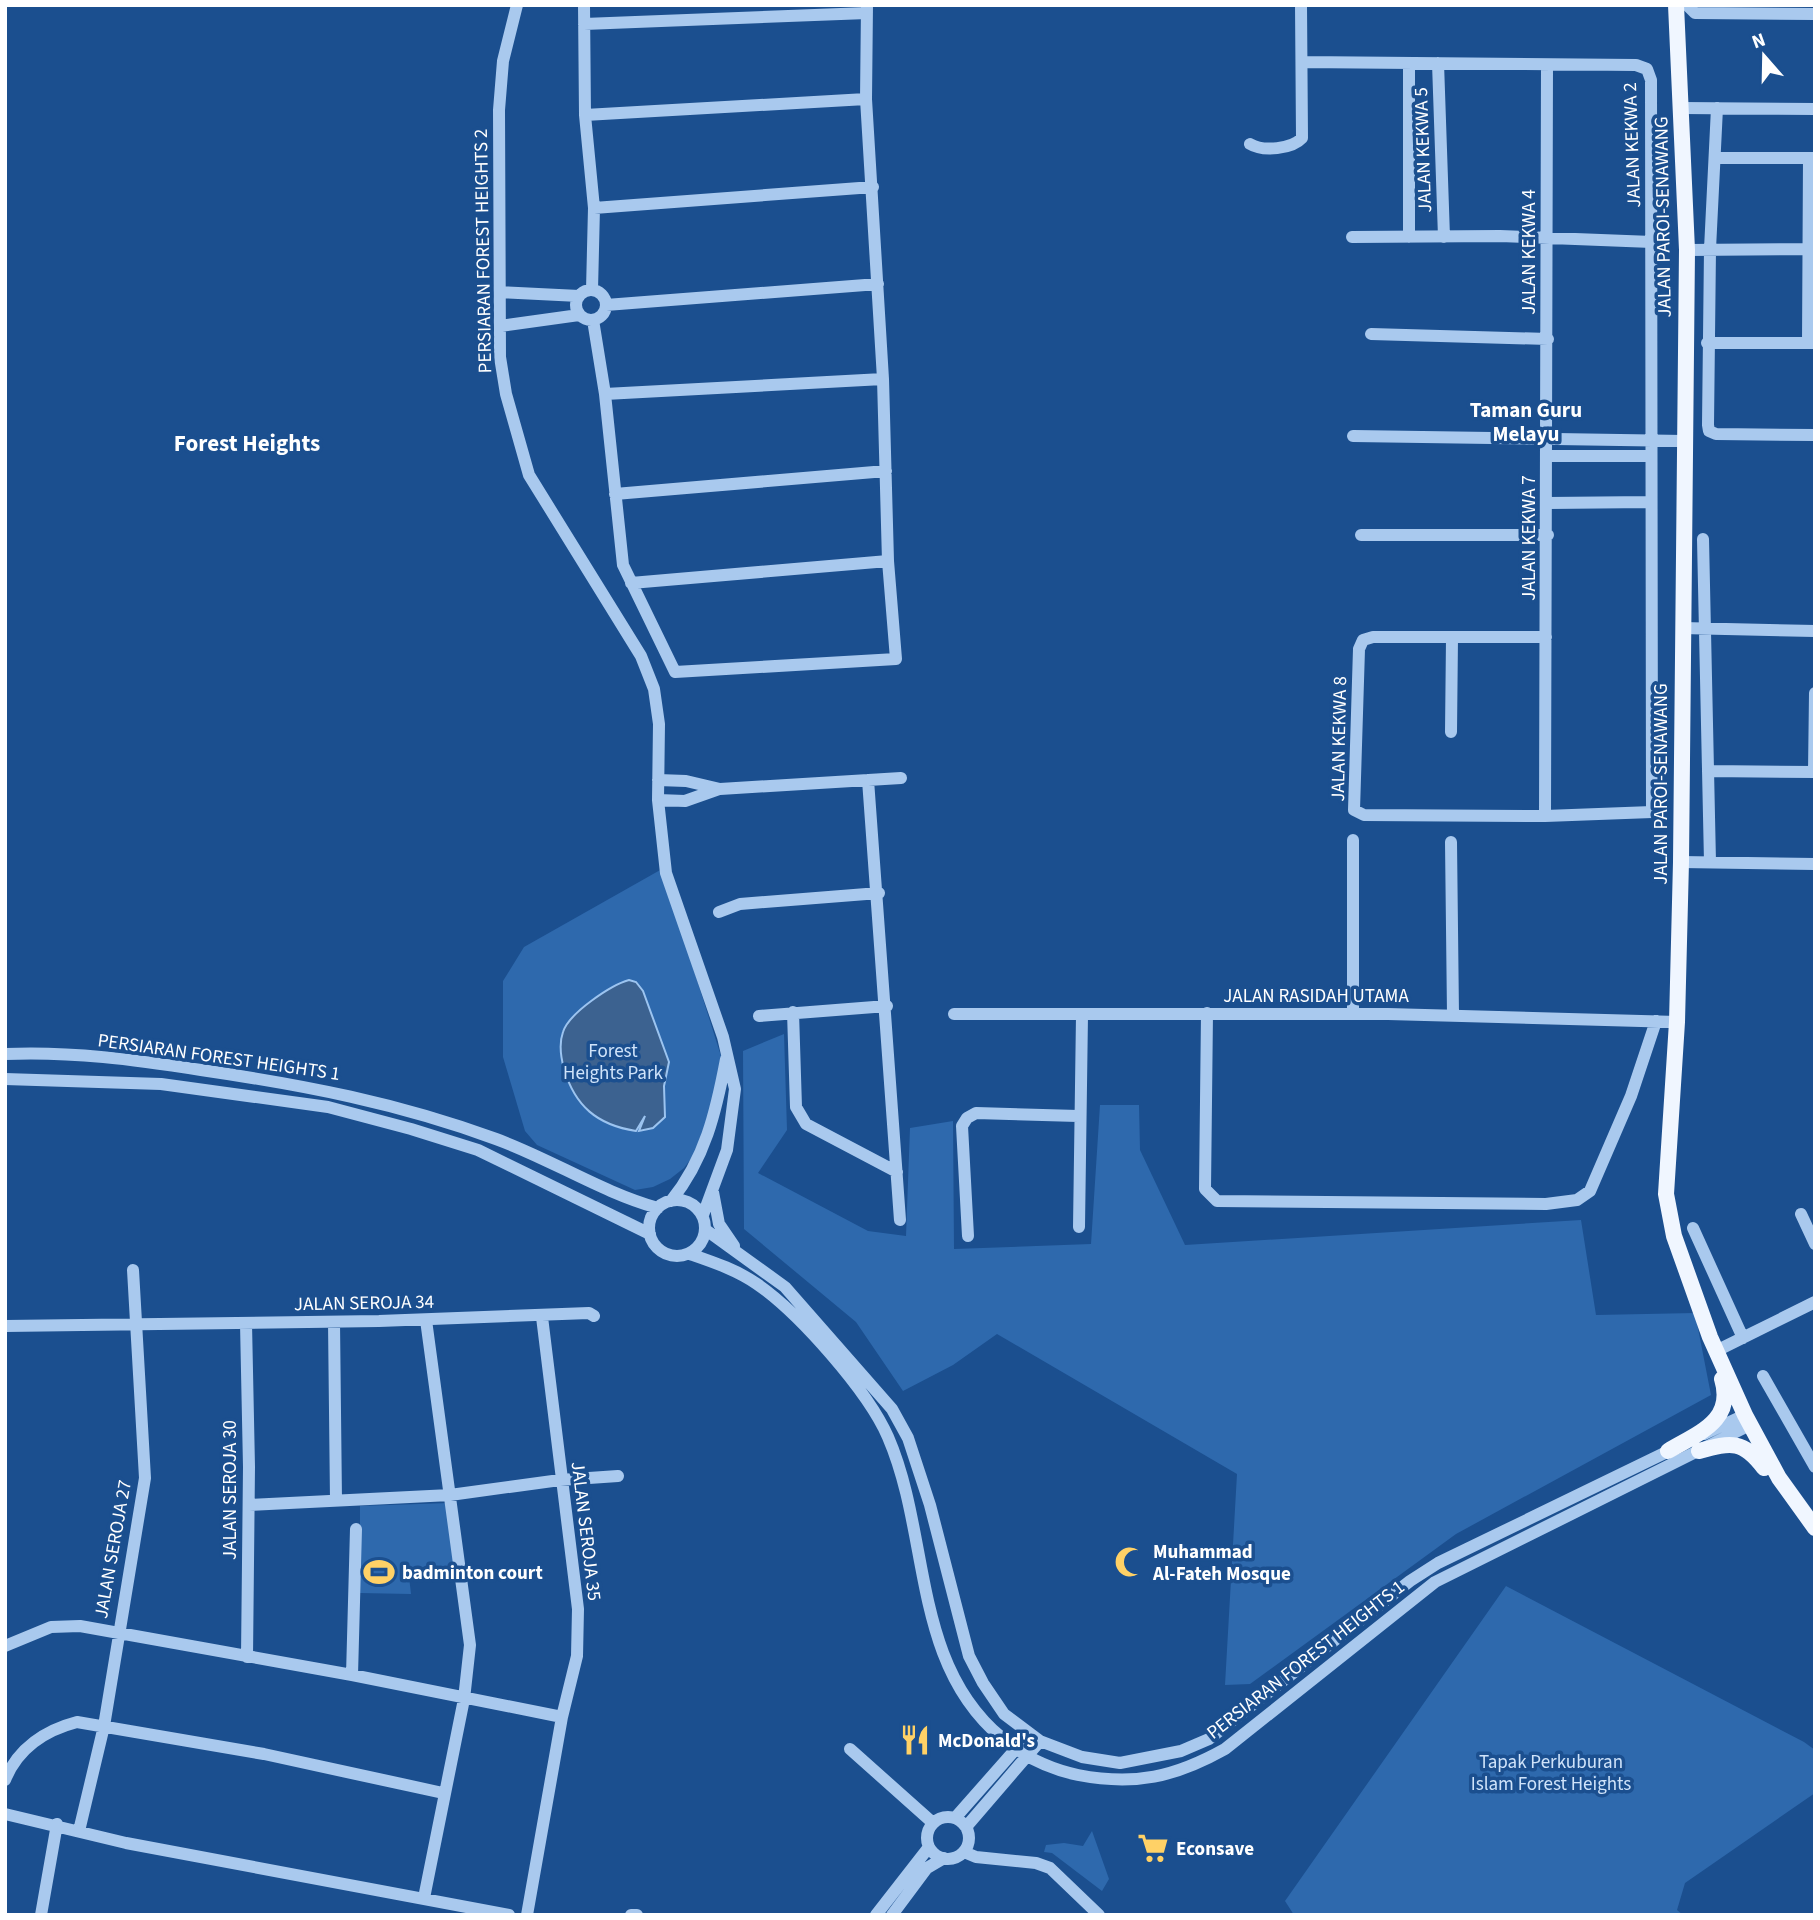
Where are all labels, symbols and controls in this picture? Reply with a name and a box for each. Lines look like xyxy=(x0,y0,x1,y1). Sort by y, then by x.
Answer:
north arrow xyxy=(1729,21,1799,91)
text: N xyxy=(1748,27,1769,56)
street label: JALAN KEKWA 2 xyxy=(1617,82,1648,208)
street label: JALAN KEKWA 5 xyxy=(1408,87,1439,213)
street label: JALAN PAROI-SENAWANG xyxy=(1648,116,1679,318)
street label: PERSIARAN FOREST HEIGHTS 2 xyxy=(468,128,499,374)
street label: JALAN KEKWA 4 xyxy=(1516,189,1543,315)
district label: Taman Guru Melayu xyxy=(1470,395,1582,449)
district label: Forest Heights xyxy=(174,427,320,460)
street label: JALAN KEKWA 7 xyxy=(1516,475,1543,601)
street label: JALAN KEKWA 8 xyxy=(1325,676,1354,802)
street label: JALAN PAROI-SENAWANG xyxy=(1648,683,1675,885)
street label: JALAN RASIDAH UTAMA xyxy=(1223,983,1409,1010)
street label: PERSIARAN FOREST HEIGHTS 1 xyxy=(96,1027,342,1088)
park label: Forest Heights Park xyxy=(563,1038,664,1087)
street label: JALAN SEROJA 34 xyxy=(294,1289,434,1318)
street label: JALAN SEROJA 30 xyxy=(217,1420,244,1560)
street label: JALAN SEROJA 35 xyxy=(564,1460,607,1602)
street label: JALAN SEROJA 27 xyxy=(88,1478,139,1621)
place label: Muhammad Al-Fateh Mosque xyxy=(1152,1539,1291,1588)
mosque icon: Muhammad Al-Fateh Mosque xyxy=(1113,1545,1147,1579)
sports icon: badminton court xyxy=(362,1555,396,1589)
place label: badminton court xyxy=(402,1560,543,1587)
street label: PERSIARAN FOREST HEIGHTS 1 xyxy=(1201,1574,1411,1746)
restaurant icon: McDonald's xyxy=(898,1723,932,1757)
place label: McDonald's xyxy=(938,1728,1035,1755)
park label: Tapak Perkuburan Islam Forest Heights xyxy=(1471,1749,1631,1798)
supermarket icon: Econsave xyxy=(1136,1831,1170,1865)
place label: Econsave xyxy=(1176,1836,1254,1863)

